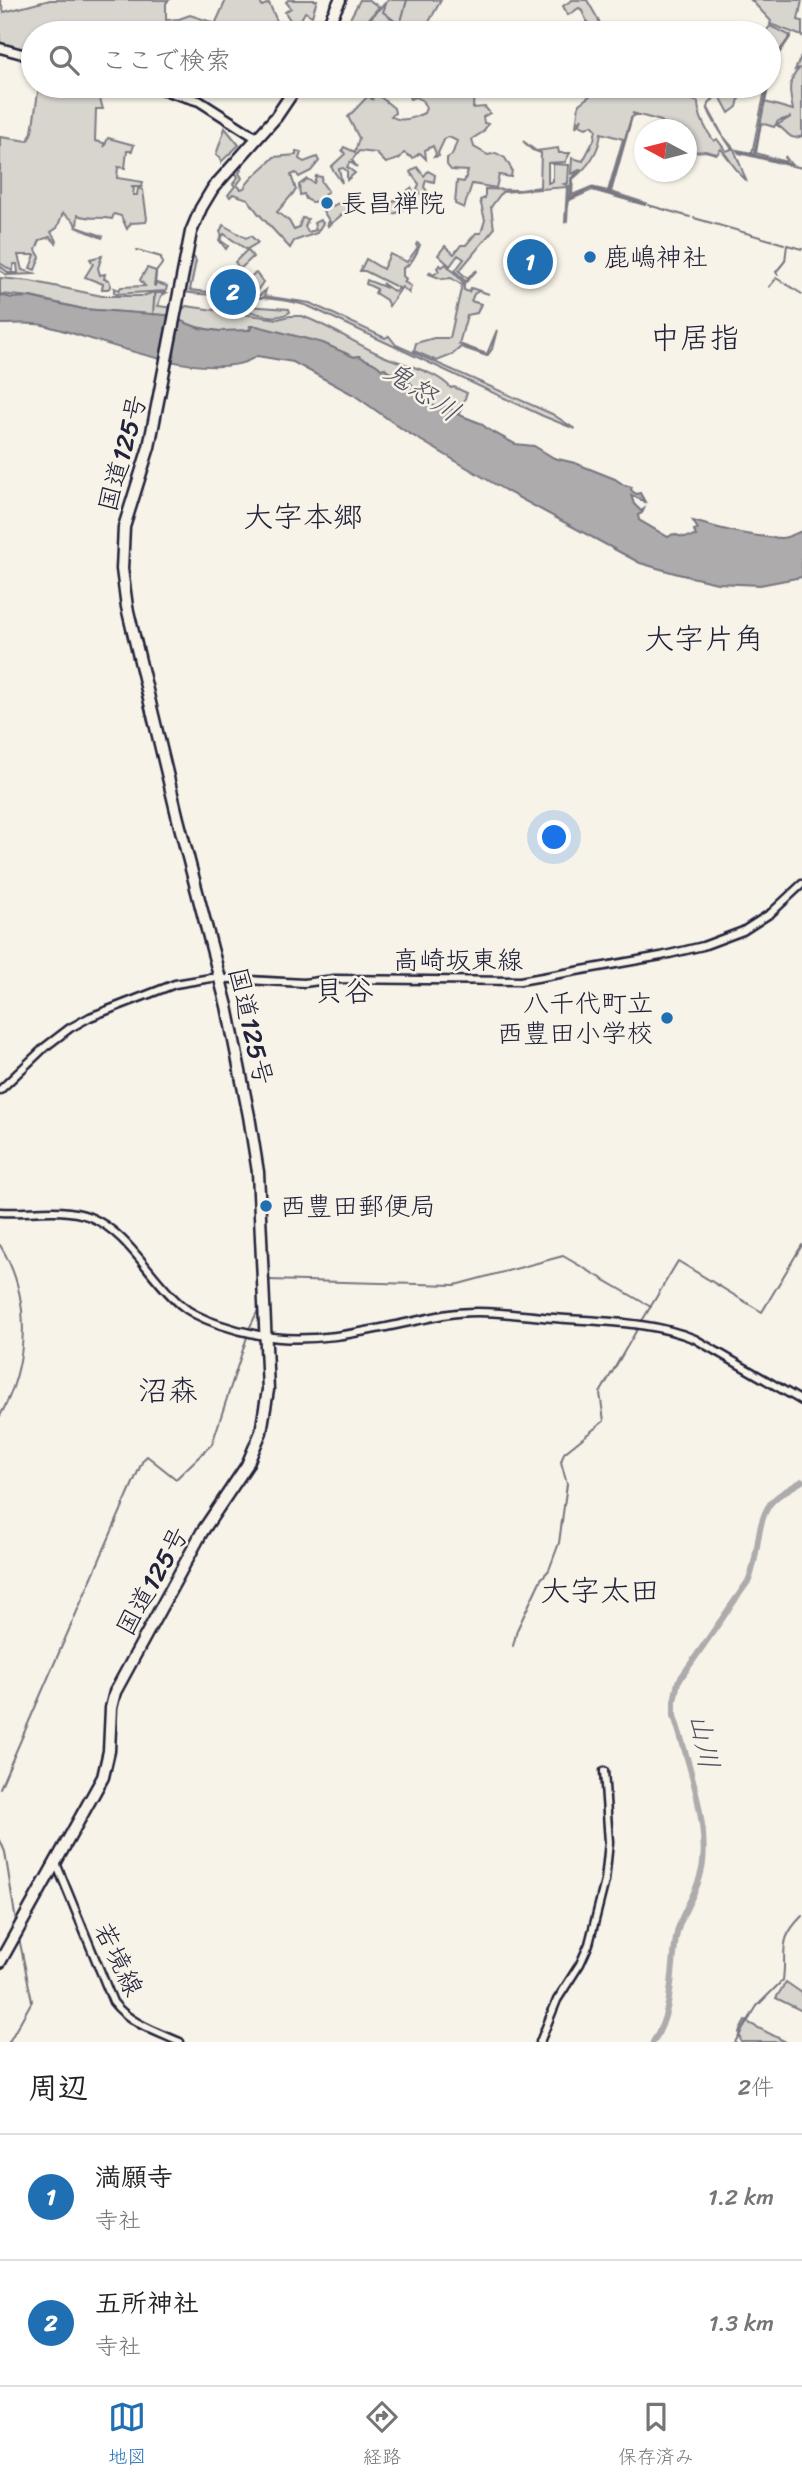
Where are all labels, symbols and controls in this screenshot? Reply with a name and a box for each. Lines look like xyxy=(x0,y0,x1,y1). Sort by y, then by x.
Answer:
search box xyxy=(21,21,781,98)
text: ここで検索 xyxy=(101,37,231,83)
icon: search xyxy=(45,41,83,79)
north arrow xyxy=(634,119,697,182)
place label: 長昌禅院 xyxy=(341,180,445,226)
marker: 長昌禅院 xyxy=(319,195,335,211)
place label: 鹿嶋神社 xyxy=(604,234,708,280)
pin: 1 xyxy=(507,236,553,288)
marker: 鹿嶋神社 xyxy=(582,249,598,265)
pin: 2 xyxy=(210,266,256,318)
district label: 中居指 xyxy=(650,311,740,365)
water label: 鬼怒川 xyxy=(374,348,471,435)
street label: 国道125号 xyxy=(84,389,160,517)
district label: 大字本郷 xyxy=(243,490,363,544)
district label: 大字片角 xyxy=(644,612,764,666)
your location xyxy=(537,820,571,854)
street label: 高崎坂東線 xyxy=(393,937,523,983)
street label: 国道125号 xyxy=(215,962,287,1090)
district label: 貝谷 xyxy=(314,964,374,1018)
place label: 八千代町立 西豊田小学校 xyxy=(497,980,653,1056)
marker: 八千代町立 西豊田小学校 xyxy=(659,1010,675,1026)
place label: 西豊田郵便局 xyxy=(280,1183,436,1229)
marker: 西豊田郵便局 xyxy=(258,1198,274,1214)
district label: 沼森 xyxy=(138,1364,198,1418)
street label: 国道125号 xyxy=(103,1517,201,1645)
district label: 大字太田 xyxy=(540,1564,660,1618)
water label: 山川 xyxy=(675,1709,734,1773)
street label: 若境線 xyxy=(81,1914,157,2004)
text: 周辺 xyxy=(28,2061,88,2115)
text: 2件 xyxy=(738,2067,774,2108)
text: 満願寺 xyxy=(95,2154,173,2200)
text: 1 xyxy=(46,2177,56,2218)
text: 1.2 km xyxy=(708,2177,774,2218)
text: 寺社 xyxy=(95,2200,141,2241)
text: 五所神社 xyxy=(95,2280,199,2326)
text: 2 xyxy=(44,2303,58,2344)
text: 1.3 km xyxy=(709,2303,774,2344)
text: 寺社 xyxy=(95,2326,141,2367)
tab: 地図 xyxy=(108,2398,146,2473)
tab: 経路 xyxy=(363,2398,401,2473)
tab: 保存済み xyxy=(618,2398,694,2473)

